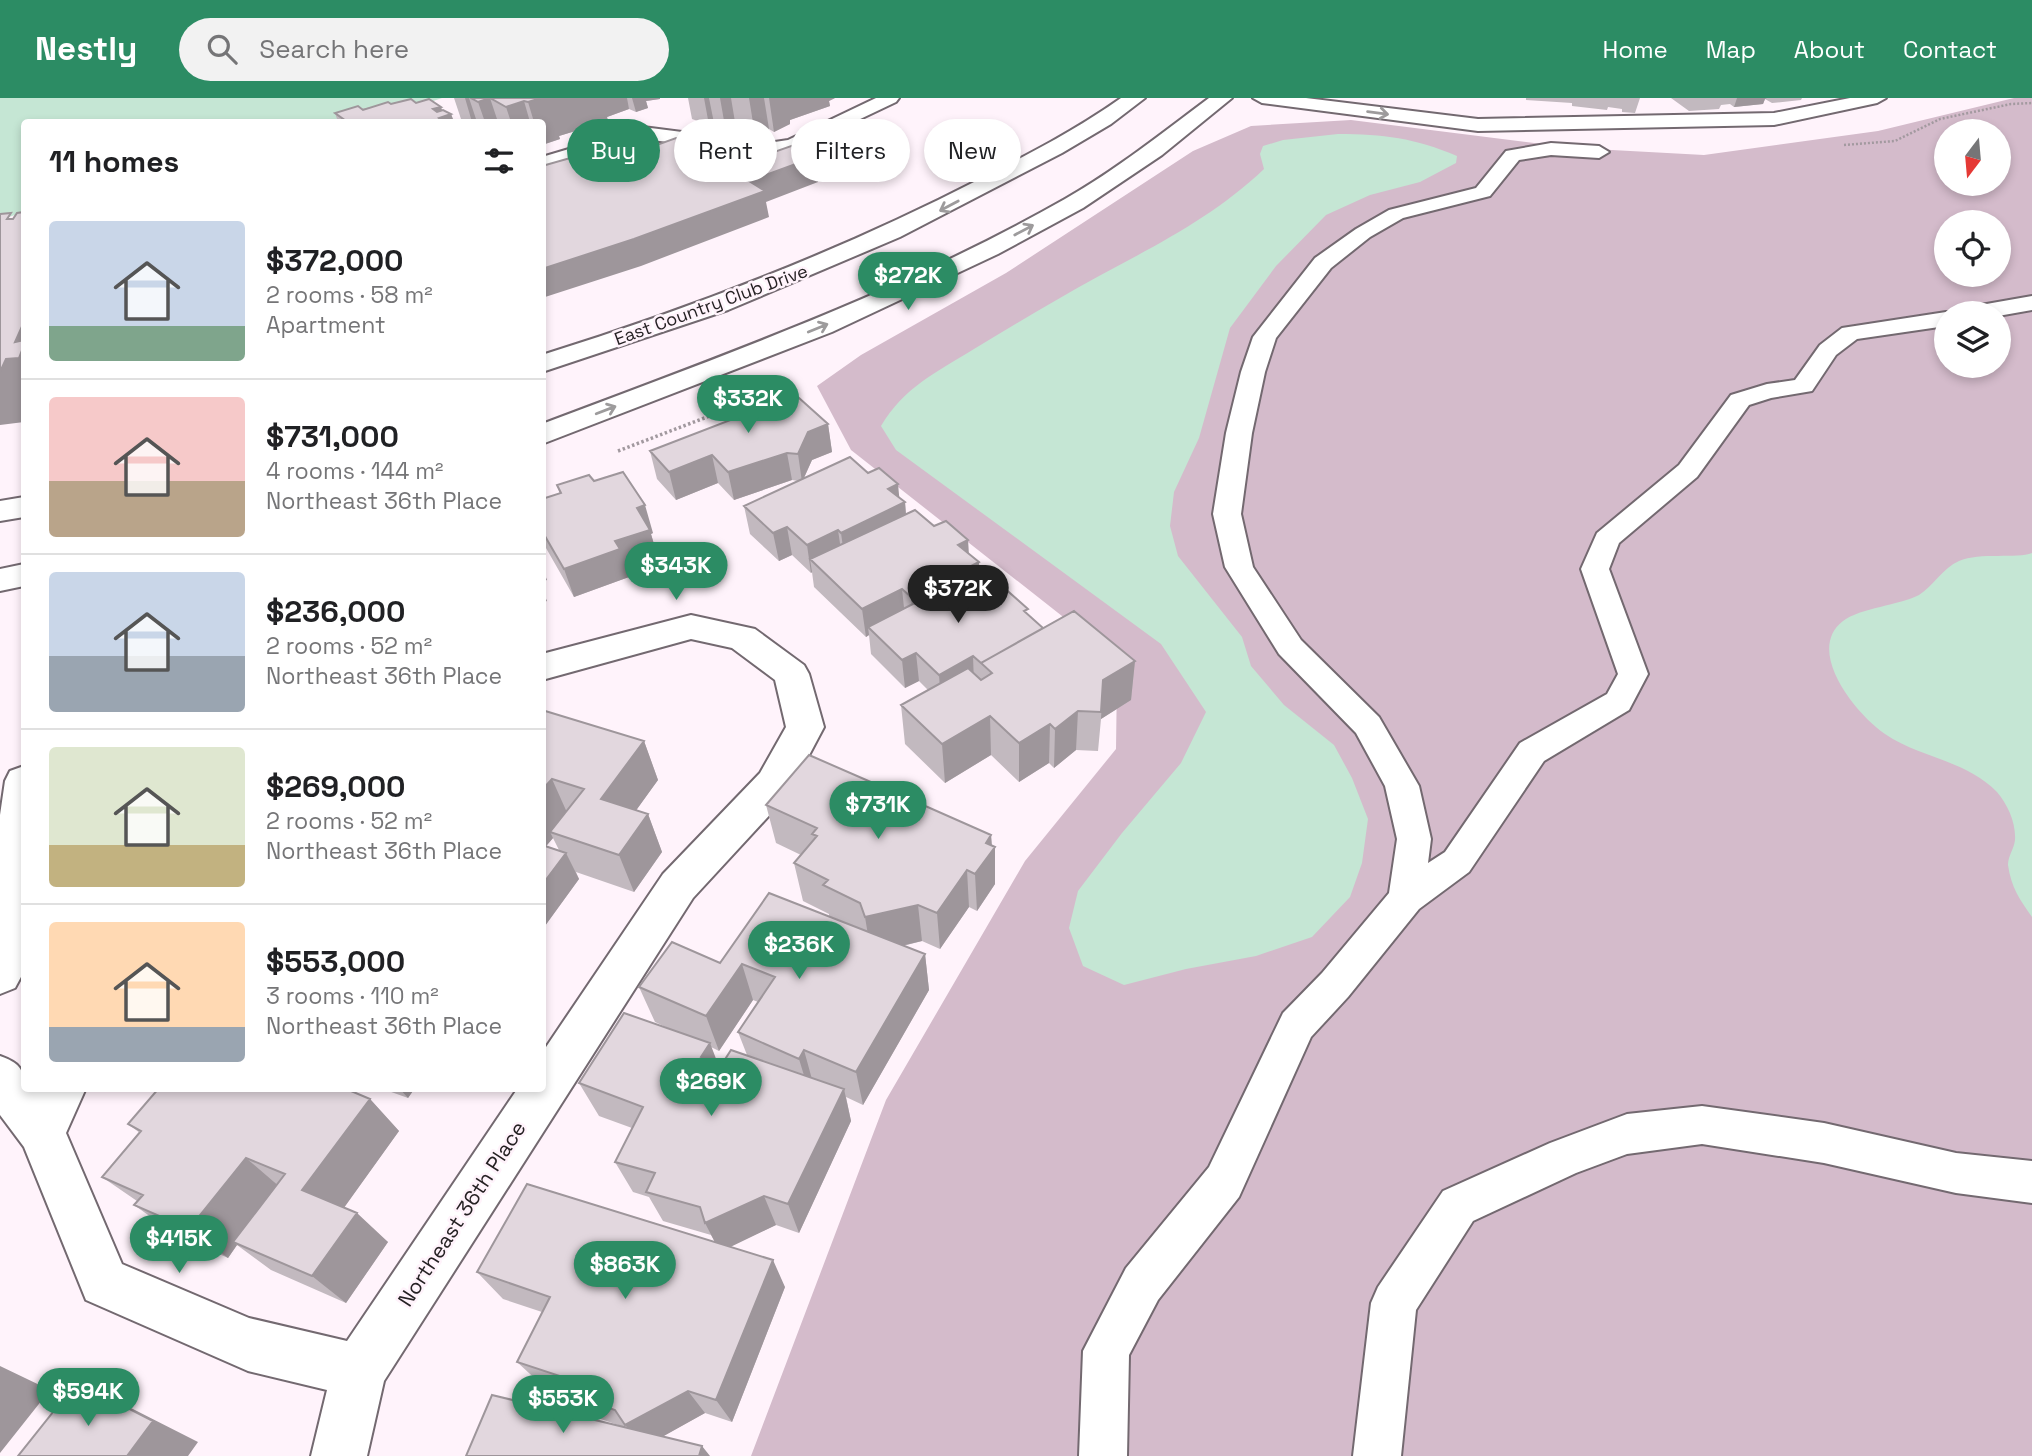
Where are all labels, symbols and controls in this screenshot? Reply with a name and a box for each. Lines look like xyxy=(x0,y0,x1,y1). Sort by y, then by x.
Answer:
search box xyxy=(179,18,669,81)
text: Nestly xyxy=(35,28,137,70)
icon: search xyxy=(203,30,241,68)
text: Search here xyxy=(259,32,409,66)
text: Home xyxy=(1602,34,1668,65)
text: Map xyxy=(1706,34,1756,65)
text: About xyxy=(1794,34,1865,65)
text: Contact xyxy=(1903,34,1997,65)
one-way arrow xyxy=(1366,106,1389,119)
chip: Buy xyxy=(567,119,660,182)
chip: Rent xyxy=(674,119,777,182)
chip: Filters xyxy=(791,119,910,182)
chip: New xyxy=(924,119,1021,182)
north arrow xyxy=(1934,119,2011,196)
map controls xyxy=(1934,119,2011,378)
text: 11 homes xyxy=(49,142,179,181)
icon: filters xyxy=(480,142,518,180)
one-way arrow xyxy=(939,199,960,213)
button: locate xyxy=(1934,210,2011,287)
one-way arrow xyxy=(1013,223,1033,237)
text: $372,000 xyxy=(266,241,404,280)
icon: home xyxy=(105,249,189,333)
pin: $272K xyxy=(859,252,957,312)
street label: East Country Club Drive xyxy=(611,259,811,350)
text: $272K xyxy=(874,260,942,290)
text: 2 rooms · 58 m² xyxy=(266,280,433,310)
button: layers xyxy=(1934,301,2011,378)
text: Apartment xyxy=(266,310,386,340)
one-way arrow xyxy=(807,320,829,333)
pin: $332K xyxy=(699,376,797,435)
text: $332K xyxy=(713,383,783,413)
one-way arrow xyxy=(595,403,617,415)
text: $731,000 xyxy=(266,417,399,456)
icon: home xyxy=(105,425,189,509)
text: 4 rooms · 144 m² xyxy=(266,456,443,486)
text: Northeast 36th Place xyxy=(266,486,502,516)
pin: $343K xyxy=(627,542,725,602)
text: $343K xyxy=(641,550,711,580)
pin: $372K xyxy=(909,566,1007,625)
text: $372K xyxy=(924,573,992,603)
text: $236,000 xyxy=(266,592,406,631)
icon: home xyxy=(105,600,189,684)
text: 2 rooms · 52 m² xyxy=(266,631,432,661)
text: Northeast 36th Place xyxy=(266,661,502,691)
text: $269,000 xyxy=(266,767,406,806)
icon: home xyxy=(105,775,189,859)
pin: $731K xyxy=(829,782,927,841)
text: $731K xyxy=(845,789,911,819)
text: 2 rooms · 52 m² xyxy=(266,806,432,836)
text: Northeast 36th Place xyxy=(266,836,502,866)
pin: $236K xyxy=(750,922,848,981)
text: $236K xyxy=(764,929,834,959)
text: $553,000 xyxy=(266,942,405,981)
icon: home xyxy=(105,950,189,1034)
text: 3 rooms · 110 m² xyxy=(266,981,439,1011)
text: Northeast 36th Place xyxy=(266,1011,502,1041)
pin: $269K xyxy=(662,1058,760,1118)
text: $269K xyxy=(676,1066,746,1096)
street label: Northeast 36th Place xyxy=(392,1116,532,1312)
pin: $415K xyxy=(130,1216,228,1275)
text: $415K xyxy=(146,1223,212,1253)
pin: $863K xyxy=(576,1242,674,1301)
text: $863K xyxy=(590,1249,660,1279)
pin: $594K xyxy=(39,1368,137,1428)
text: $594K xyxy=(53,1376,123,1406)
pin: $553K xyxy=(514,1376,612,1435)
text: $553K xyxy=(528,1383,598,1413)

